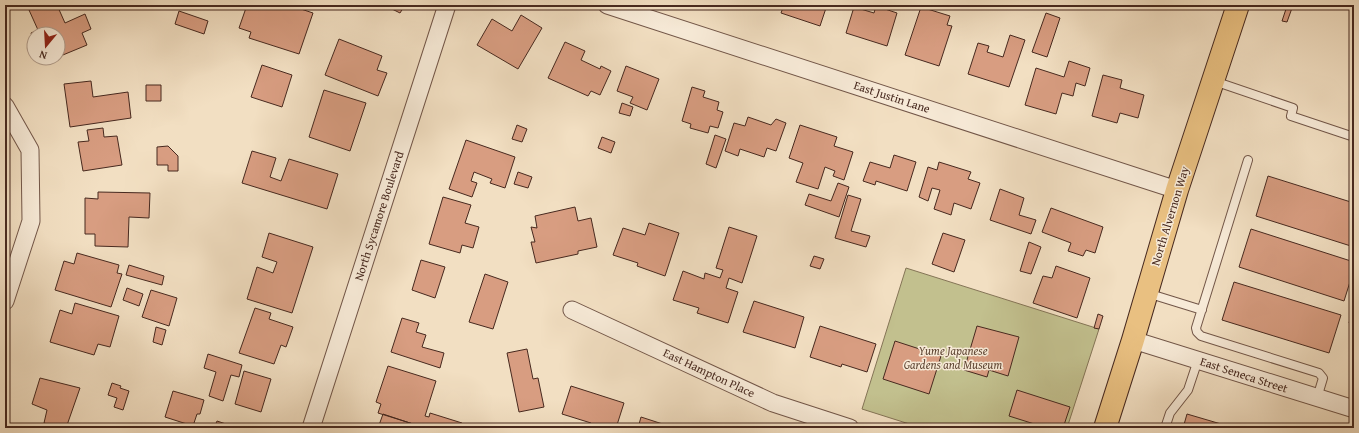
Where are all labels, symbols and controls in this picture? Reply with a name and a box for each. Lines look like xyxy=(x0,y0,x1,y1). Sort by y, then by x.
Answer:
north arrow xyxy=(26,26,66,66)
text: N xyxy=(36,47,49,64)
street label: East Justin Lane xyxy=(852,76,933,117)
street label: North Sycamore Boulevard xyxy=(350,148,408,283)
street label: North Alvernon Way xyxy=(1146,164,1193,268)
park label: Yume Japanese Gardens and Museum xyxy=(904,342,1002,373)
street label: East Hampton Place xyxy=(661,344,758,401)
street label: East Seneca Street xyxy=(1198,352,1291,397)

